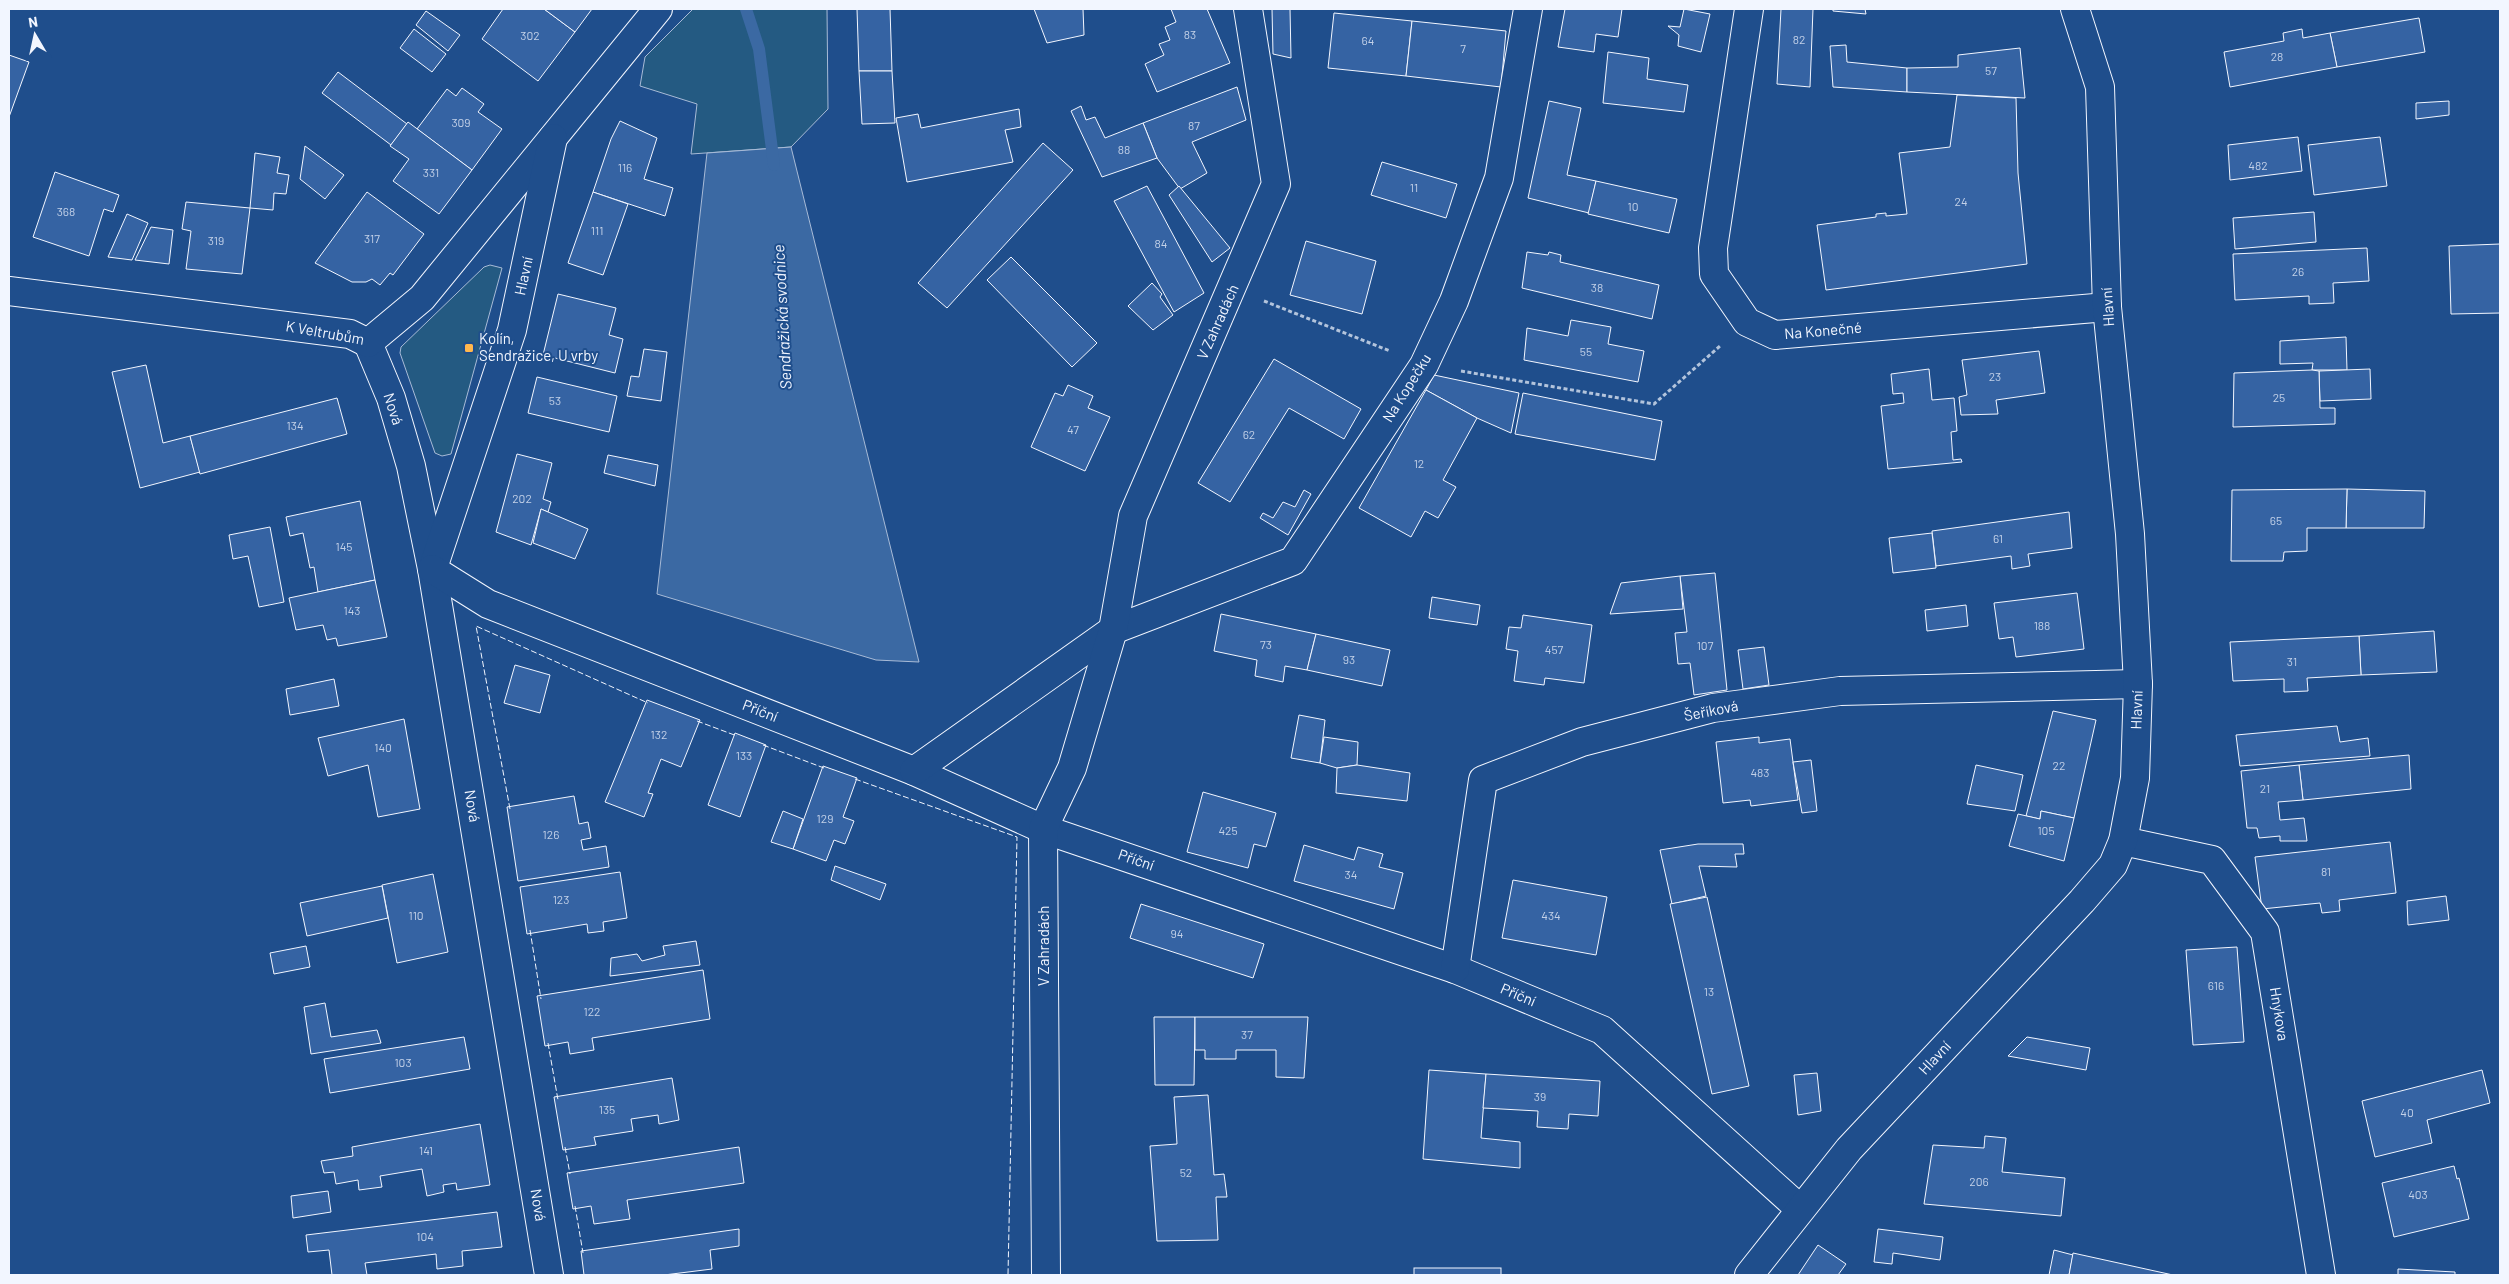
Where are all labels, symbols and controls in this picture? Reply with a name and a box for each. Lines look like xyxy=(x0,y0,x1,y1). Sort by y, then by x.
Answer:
north arrow xyxy=(10,10,60,60)
text: N xyxy=(27,13,39,31)
house number: 83 xyxy=(1184,27,1196,41)
house number: 302 xyxy=(520,28,540,42)
house number: 82 xyxy=(1793,32,1805,46)
house number: 64 xyxy=(1362,33,1374,47)
house number: 7 xyxy=(1460,41,1466,55)
house number: 28 xyxy=(2271,49,2283,63)
house number: 57 xyxy=(1985,63,1997,77)
house number: 309 xyxy=(451,115,471,129)
house number: 87 xyxy=(1188,118,1200,132)
house number: 88 xyxy=(1118,142,1130,156)
house number: 482 xyxy=(2248,158,2268,172)
house number: 116 xyxy=(618,160,632,174)
house number: 331 xyxy=(423,165,439,179)
house number: 11 xyxy=(1410,180,1418,194)
house number: 24 xyxy=(1954,194,1968,208)
house number: 10 xyxy=(1628,199,1638,213)
house number: 368 xyxy=(57,204,75,218)
house number: 111 xyxy=(591,223,603,237)
house number: 317 xyxy=(364,231,380,245)
house number: 319 xyxy=(208,233,224,247)
house number: 84 xyxy=(1155,236,1167,250)
water label: Sendražická svodnice xyxy=(768,244,795,390)
street label: Hlavní xyxy=(510,255,536,297)
house number: 26 xyxy=(2292,264,2304,278)
house number: 38 xyxy=(1591,280,1603,294)
street label: V Zahradách xyxy=(1192,281,1242,362)
street label: Hlavní xyxy=(2097,287,2117,327)
street label: K Veltrubům xyxy=(285,316,366,348)
street label: Na Konečné xyxy=(1783,318,1862,342)
place label: Kolín, Sendražice, U vrby xyxy=(479,329,598,364)
marker: Kolín, Sendražice, U vrby xyxy=(463,342,475,354)
house number: 55 xyxy=(1580,344,1592,358)
street label: Na Kopečku xyxy=(1378,350,1434,425)
house number: 23 xyxy=(1989,369,2001,383)
street label: Nová xyxy=(380,390,408,427)
house number: 25 xyxy=(2273,390,2285,404)
house number: 53 xyxy=(549,393,561,407)
house number: 134 xyxy=(287,418,304,432)
house number: 47 xyxy=(1067,422,1079,436)
house number: 62 xyxy=(1243,427,1255,441)
house number: 12 xyxy=(1414,456,1424,470)
house number: 202 xyxy=(512,491,532,505)
house number: 65 xyxy=(2270,513,2282,527)
house number: 61 xyxy=(1993,531,2003,545)
house number: 145 xyxy=(336,539,352,553)
house number: 143 xyxy=(344,603,361,617)
house number: 188 xyxy=(2034,618,2050,632)
house number: 73 xyxy=(1260,637,1272,651)
house number: 107 xyxy=(1697,638,1714,652)
house number: 457 xyxy=(1545,642,1564,656)
house number: 93 xyxy=(1343,652,1355,666)
house number: 31 xyxy=(2287,654,2297,668)
street label: Hlavní xyxy=(2126,690,2146,730)
street label: Příční xyxy=(740,695,781,725)
street label: Šeříková xyxy=(1682,696,1740,724)
house number: 132 xyxy=(651,727,667,741)
house number: 140 xyxy=(374,740,392,754)
house number: 133 xyxy=(736,748,752,762)
house number: 22 xyxy=(2053,758,2065,772)
house number: 483 xyxy=(1750,765,1770,779)
house number: 21 xyxy=(2260,781,2270,795)
street label: Nová xyxy=(462,788,484,823)
house number: 129 xyxy=(817,811,833,825)
house number: 425 xyxy=(1218,823,1238,837)
house number: 105 xyxy=(2037,823,2055,837)
house number: 126 xyxy=(543,827,559,841)
street label: Příční xyxy=(1116,845,1157,874)
house number: 81 xyxy=(2321,864,2331,878)
house number: 34 xyxy=(1345,867,1357,881)
house number: 123 xyxy=(553,892,569,906)
street label: V Zahradách xyxy=(1034,906,1052,986)
house number: 110 xyxy=(408,908,424,922)
house number: 434 xyxy=(1541,908,1561,922)
house number: 94 xyxy=(1171,926,1183,940)
house number: 616 xyxy=(2208,978,2224,992)
street label: Příční xyxy=(1498,979,1539,1010)
house number: 13 xyxy=(1704,984,1714,998)
street label: Hnykova xyxy=(2267,986,2293,1042)
house number: 122 xyxy=(583,1004,601,1018)
house number: 37 xyxy=(1241,1027,1253,1041)
street label: Hlavní xyxy=(1914,1037,1954,1078)
house number: 103 xyxy=(394,1055,412,1069)
house number: 39 xyxy=(1534,1089,1546,1103)
house number: 135 xyxy=(599,1102,615,1116)
house number: 40 xyxy=(2400,1105,2414,1119)
house number: 141 xyxy=(419,1143,433,1157)
house number: 52 xyxy=(1180,1165,1192,1179)
house number: 206 xyxy=(1969,1174,1989,1188)
street label: Nová xyxy=(528,1187,550,1222)
house number: 403 xyxy=(2408,1187,2428,1201)
house number: 104 xyxy=(416,1229,434,1243)

